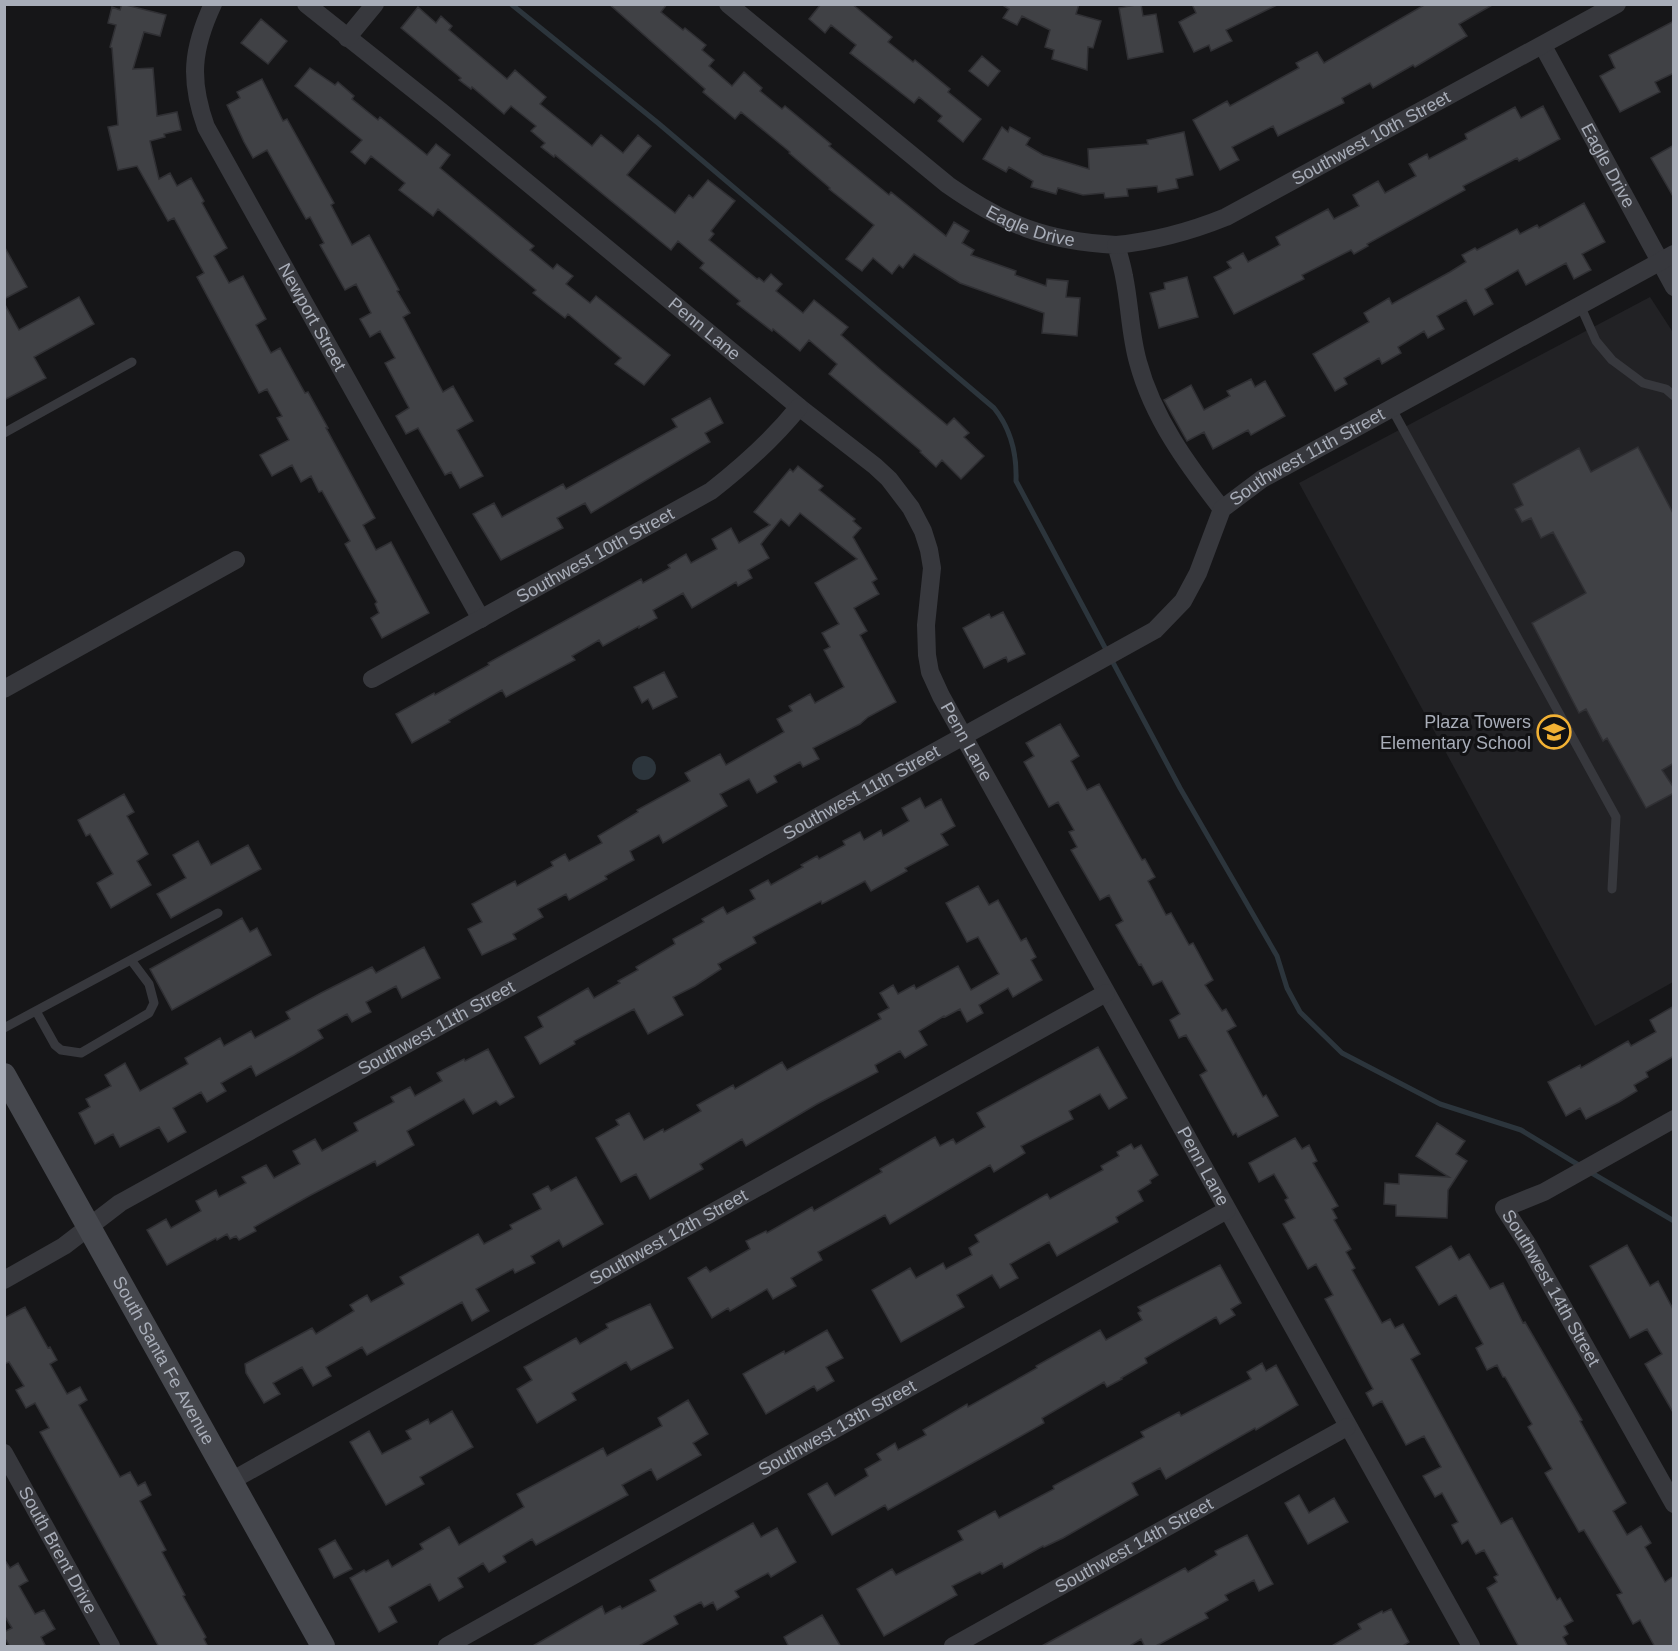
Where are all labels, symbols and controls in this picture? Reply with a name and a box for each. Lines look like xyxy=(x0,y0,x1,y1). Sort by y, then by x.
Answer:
street label: Southwest 10th Street xyxy=(1288,87,1454,189)
street label: Eagle Drive xyxy=(1577,120,1639,211)
street label: Eagle Drive xyxy=(983,201,1076,251)
street label: Newport Street xyxy=(274,260,350,374)
street label: Penn Lane xyxy=(664,293,744,364)
street label: Southwest 11th Street xyxy=(1226,404,1388,510)
street label: Southwest 10th Street xyxy=(513,504,677,607)
street label: Penn Lane xyxy=(937,699,996,785)
place label: Plaza Towers Elementary School xyxy=(1380,712,1531,753)
school or university icon: Plaza Towers Elementary School xyxy=(1536,714,1572,750)
street label: Southwest 11th Street xyxy=(780,741,943,844)
street label: Southwest 11th Street xyxy=(354,977,518,1079)
street label: Penn Lane xyxy=(1173,1123,1233,1209)
street label: Southwest 12th Street xyxy=(586,1185,751,1289)
street label: Southwest 14th Street xyxy=(1498,1206,1604,1370)
street label: South Santa Fe Avenue xyxy=(108,1273,219,1448)
street label: Southwest 13th Street xyxy=(755,1376,919,1480)
street label: South Brent Drive xyxy=(15,1483,101,1617)
street label: Southwest 14th Street xyxy=(1052,1494,1216,1597)

